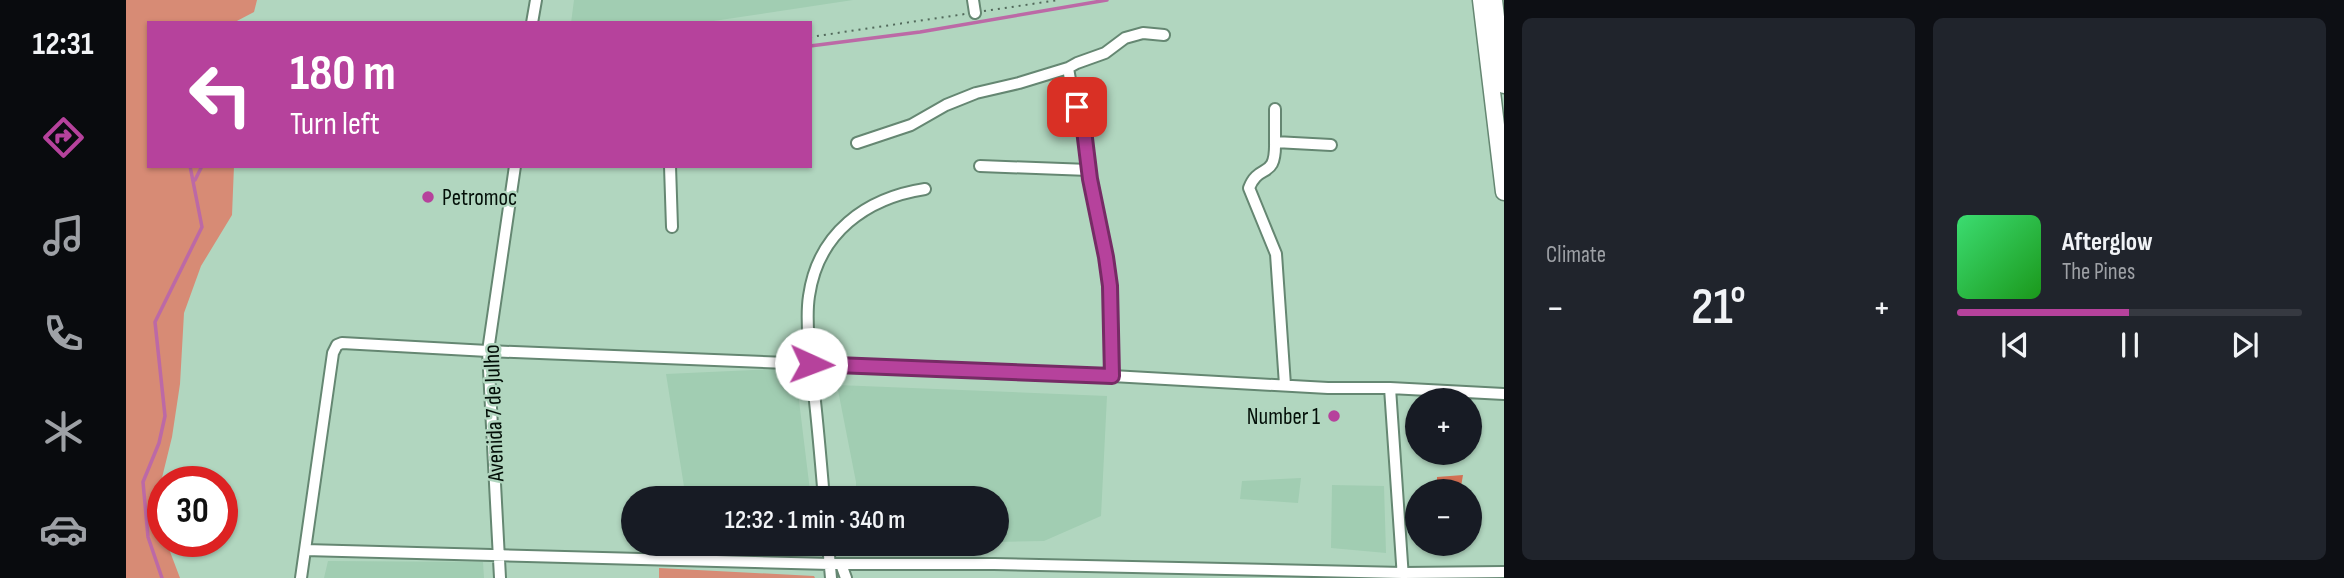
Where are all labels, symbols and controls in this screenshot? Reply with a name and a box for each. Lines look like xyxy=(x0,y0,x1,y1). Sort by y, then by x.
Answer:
text: 12:31 xyxy=(33,25,93,64)
text: 180 m xyxy=(290,45,396,104)
icon: left xyxy=(175,49,266,140)
pin xyxy=(1047,77,1107,137)
icon: arrive xyxy=(1058,88,1096,126)
text: Turn left xyxy=(290,105,380,144)
icon: directions xyxy=(39,113,88,162)
place label: Petromoc xyxy=(442,184,517,212)
marker: Petromoc xyxy=(420,189,436,205)
icon: music xyxy=(39,211,88,260)
text: Afterglow xyxy=(2062,227,2153,258)
text: Climate xyxy=(1546,241,1606,269)
text: The Pines xyxy=(2062,258,2135,286)
text: 21° xyxy=(1691,276,1746,339)
text: − xyxy=(1546,286,1565,331)
text: + xyxy=(1872,286,1891,331)
icon: phone xyxy=(39,309,88,358)
icon: previous xyxy=(1996,326,2034,364)
icon: pause xyxy=(2111,326,2149,364)
icon: next xyxy=(2226,326,2264,364)
position arrow xyxy=(774,327,848,401)
street label: Avenida 7 de Julho xyxy=(478,344,510,483)
map controls xyxy=(1405,388,1482,556)
button: + xyxy=(1405,388,1482,465)
place label: Number 1 xyxy=(1247,403,1320,431)
icon: climate xyxy=(39,407,88,456)
marker: Number 1 xyxy=(1326,408,1342,424)
speed limit sign: 30 xyxy=(147,466,238,557)
button: − xyxy=(1405,479,1482,556)
icon: car xyxy=(39,505,88,554)
text: 12:32 · 1 min · 340 m xyxy=(725,505,905,536)

